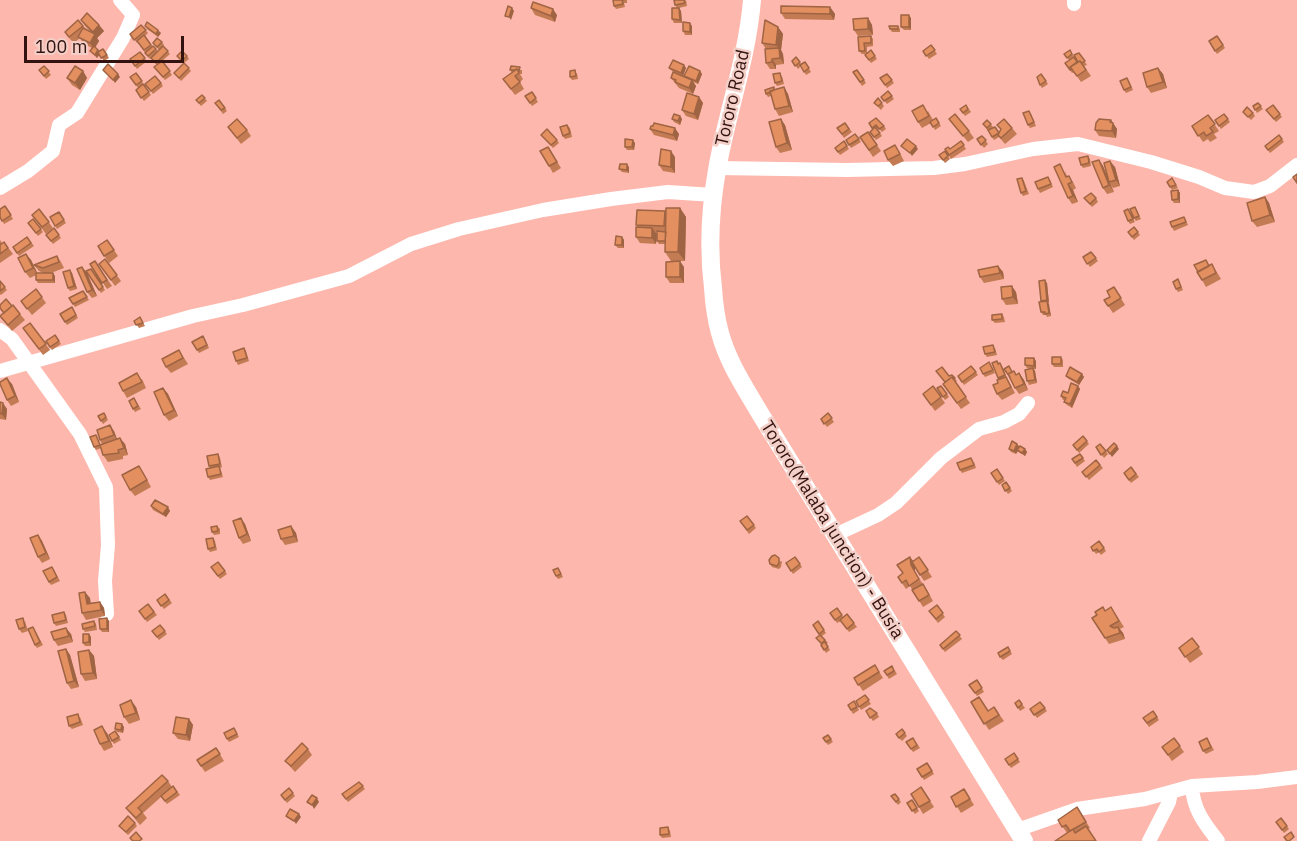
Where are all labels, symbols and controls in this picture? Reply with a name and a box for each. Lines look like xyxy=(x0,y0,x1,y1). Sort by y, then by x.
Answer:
scale bar xyxy=(27,24,188,62)
text: 100 m xyxy=(35,35,87,58)
street label: Tororo Road xyxy=(711,48,755,148)
street label: Tororo(Malaba junction) - Busia xyxy=(756,417,908,643)

